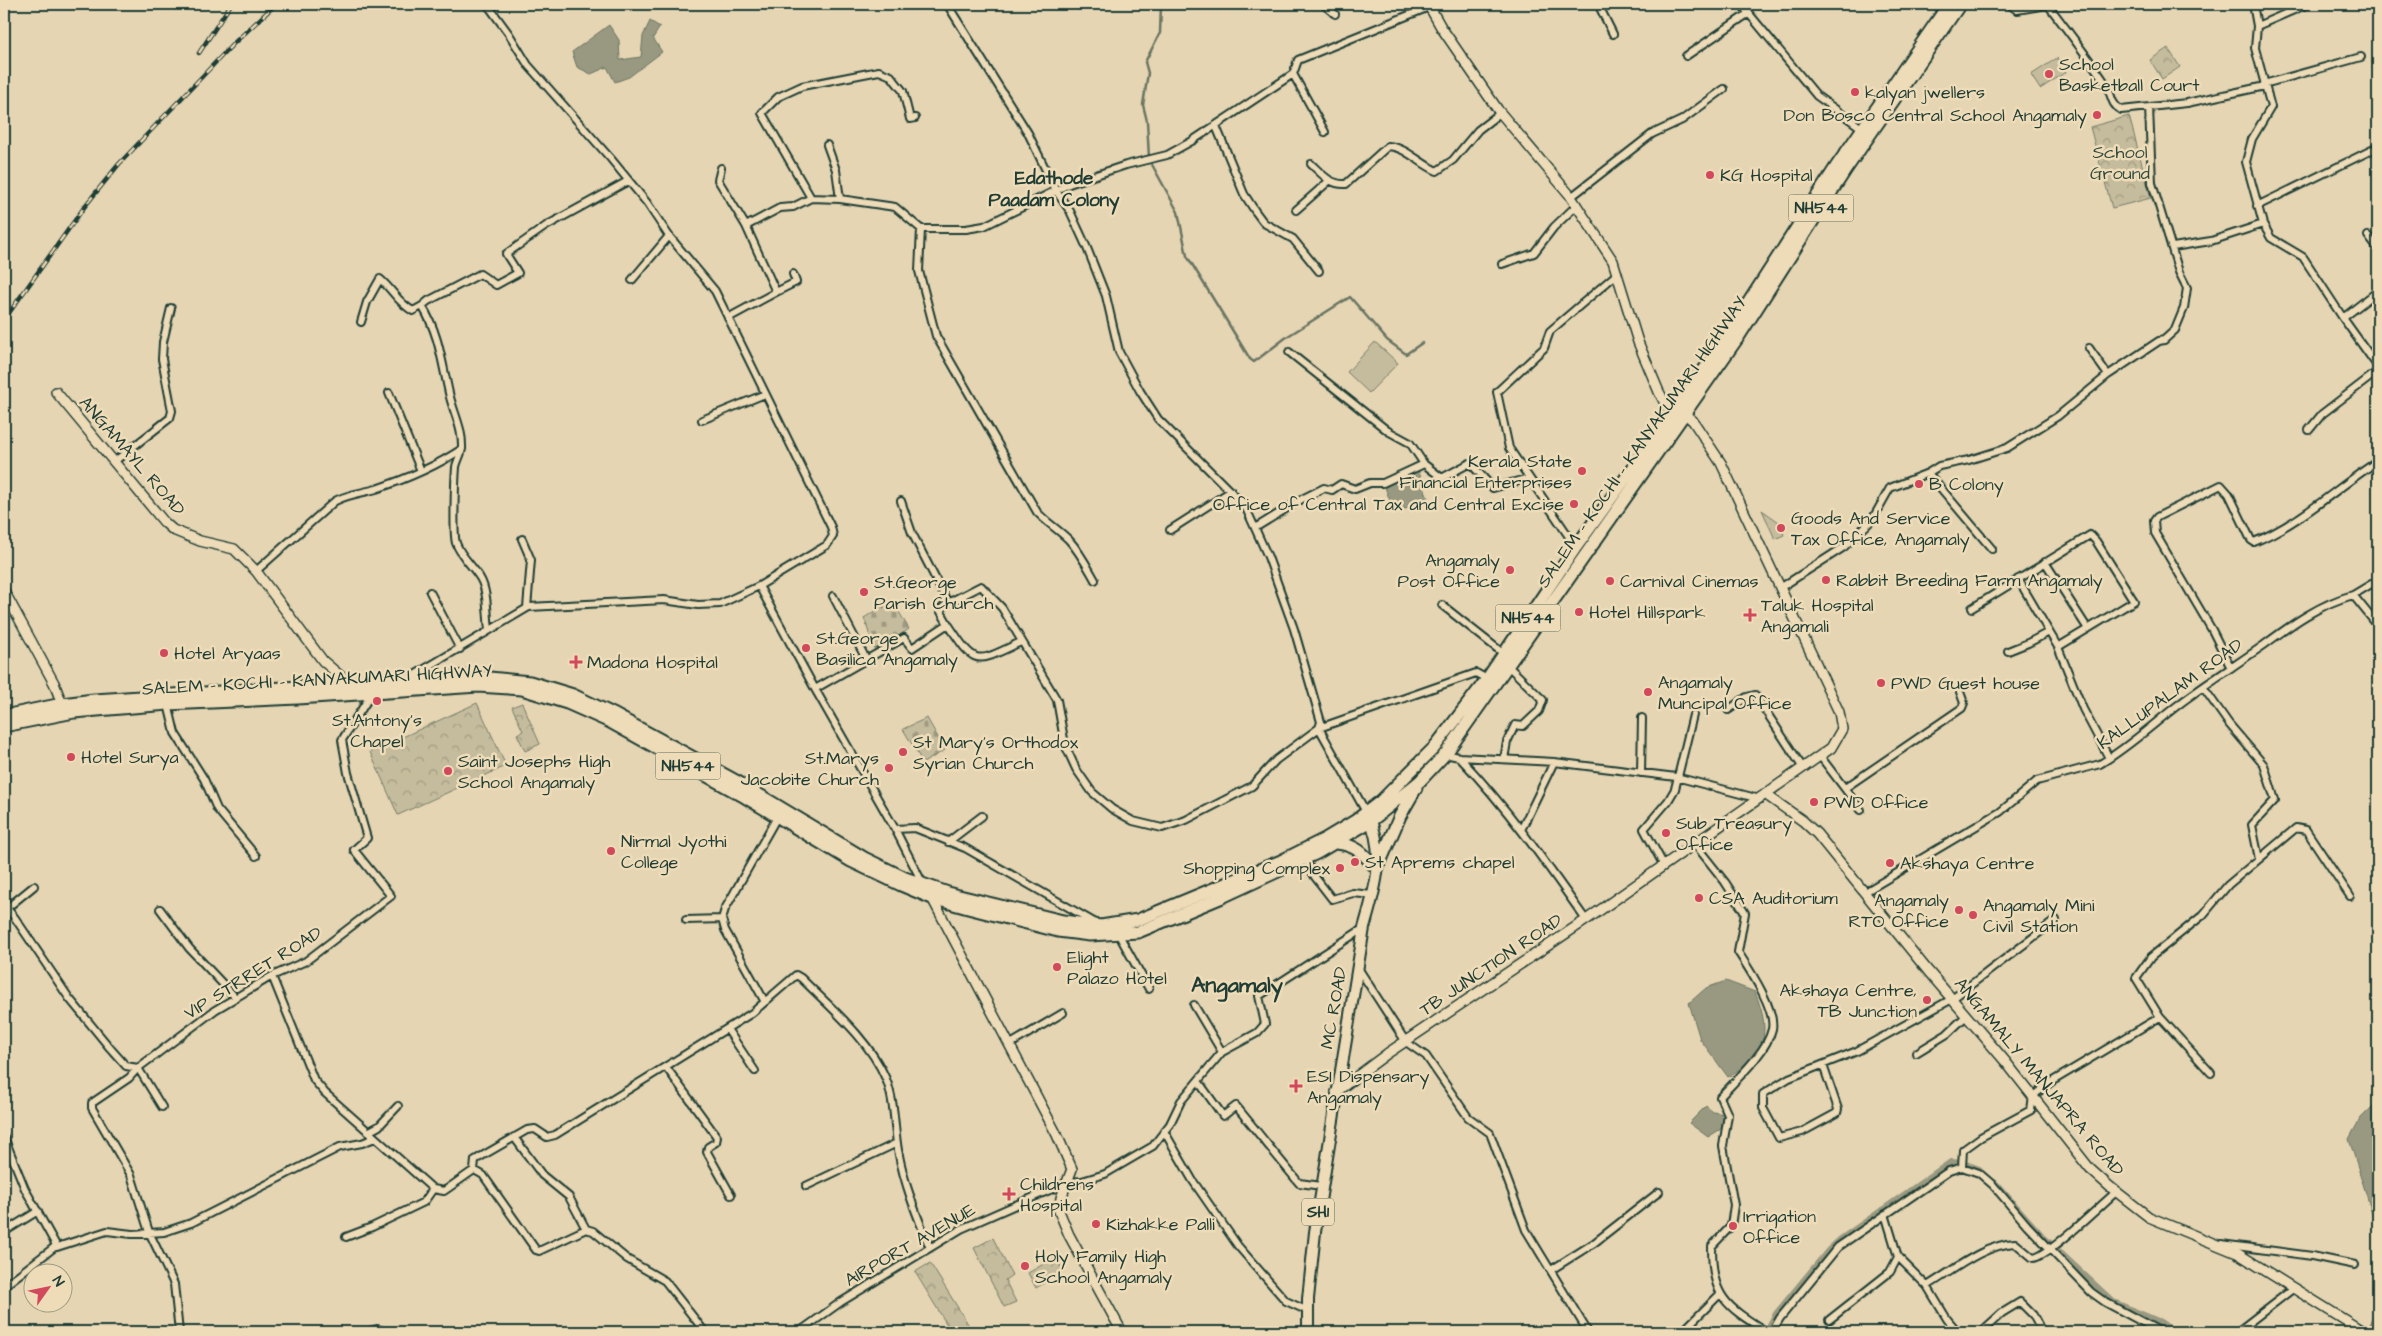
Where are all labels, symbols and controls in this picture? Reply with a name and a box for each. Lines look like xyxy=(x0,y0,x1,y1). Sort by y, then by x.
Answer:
place label: School Basketball Court xyxy=(2059,52,2200,98)
marker: School Basketball Court xyxy=(2043,68,2055,80)
place label: kalyan jwellers xyxy=(1865,80,1985,106)
marker: kalyan jwellers xyxy=(1849,86,1861,98)
place label: Don Bosco Central School Angamaly xyxy=(1783,103,2087,129)
marker: Don Bosco Central School Angamaly xyxy=(2091,109,2103,121)
park label: School Ground xyxy=(2090,140,2150,186)
place label: KG Hospital xyxy=(1720,163,1813,188)
district label: Edathode Paadam Colony xyxy=(989,165,1120,215)
marker: KG Hospital xyxy=(1704,169,1716,181)
road number: NH544 xyxy=(1788,194,1854,222)
street label: SALEM - KOCHI - KANYAKUMARI HIGHWAY xyxy=(1531,291,1753,593)
street label: ANGAMAYL ROAD xyxy=(73,391,191,521)
place label: Kerala State Financial Enterprises xyxy=(1399,449,1572,495)
marker: Kerala State Financial Enterprises xyxy=(1576,465,1588,477)
place label: B Colony xyxy=(1929,472,2004,498)
marker: B Colony xyxy=(1913,478,1925,490)
place label: Office of Central Tax and Central Excise xyxy=(1213,492,1564,517)
marker: Office of Central Tax and Central Excise xyxy=(1568,498,1580,510)
place label: Goods And Service Tax Office, Angamaly xyxy=(1791,506,1970,553)
marker: Goods And Service Tax Office, Angamaly xyxy=(1775,522,1787,534)
place label: Angamaly Post Office xyxy=(1398,548,1500,594)
marker: Angamaly Post Office xyxy=(1504,564,1516,576)
place label: Rabbit Breeding Farm Angamaly xyxy=(1836,568,2103,594)
place label: Carnival Cinemas xyxy=(1620,569,1759,594)
place label: St.George Parish Church xyxy=(874,570,994,616)
marker: Rabbit Breeding Farm Angamaly xyxy=(1820,574,1832,586)
marker: Carnival Cinemas xyxy=(1604,575,1616,587)
marker: St.George Parish Church xyxy=(858,586,870,598)
place label: Taluk Hospital Angamali xyxy=(1761,593,1874,640)
place label: Hotel Hillspark xyxy=(1589,600,1706,625)
road number: NH544 xyxy=(1496,604,1560,632)
marker: Hotel Hillspark xyxy=(1573,606,1585,618)
marker: Taluk Hospital Angamali xyxy=(1743,608,1757,622)
place label: St.George Basilica Angamaly xyxy=(816,626,958,673)
street label: KALLUPALAM ROAD xyxy=(2092,632,2248,755)
place label: Hotel Aryaas xyxy=(174,641,281,667)
marker: St.George Basilica Angamaly xyxy=(800,642,812,654)
marker: Hotel Aryaas xyxy=(158,647,170,659)
place label: Madona Hospital xyxy=(587,650,718,675)
marker: Madona Hospital xyxy=(569,655,583,669)
street label: SALEM - KOCHI - KANYAKUMARI HIGHWAY xyxy=(141,658,493,702)
place label: Angamaly Muncipal Office xyxy=(1658,670,1792,716)
place label: PWD Guest house xyxy=(1891,671,2040,696)
marker: PWD Guest house xyxy=(1875,677,1887,689)
marker: Angamaly Muncipal Office xyxy=(1642,686,1654,698)
marker: St.Antony's Chapel xyxy=(371,695,383,707)
place label: St.Antony's Chapel xyxy=(332,708,422,754)
place label: St Mary's Orthodox Syrian Church xyxy=(913,730,1079,777)
place label: Hotel Surya xyxy=(81,745,179,771)
place label: St.Marys Jacobite Church xyxy=(741,746,879,792)
marker: St Mary's Orthodox Syrian Church xyxy=(897,746,909,758)
place label: Saint Josephs High School Angamaly xyxy=(458,749,610,796)
marker: Hotel Surya xyxy=(65,751,77,763)
road number: NH544 xyxy=(656,752,720,779)
marker: St.Marys Jacobite Church xyxy=(883,762,895,774)
marker: Saint Josephs High School Angamaly xyxy=(442,765,454,777)
place label: PWD Office xyxy=(1824,790,1929,815)
marker: PWD Office xyxy=(1808,796,1820,808)
place label: Sub Treasury Office xyxy=(1676,811,1792,857)
marker: Sub Treasury Office xyxy=(1660,827,1672,839)
place label: Nirmal Jyothi College xyxy=(621,829,727,876)
marker: Nirmal Jyothi College xyxy=(605,845,617,857)
place label: St Aprems chapel xyxy=(1365,850,1515,875)
place label: Akshaya Centre xyxy=(1900,851,2035,877)
place label: Shopping Complex xyxy=(1183,856,1331,882)
marker: St Aprems chapel xyxy=(1349,856,1361,868)
marker: Akshaya Centre xyxy=(1884,857,1896,869)
marker: Shopping Complex xyxy=(1334,862,1346,874)
place label: CSA Auditorium xyxy=(1709,886,1838,911)
place label: Angamaly RTO Office xyxy=(1848,888,1949,934)
marker: CSA Auditorium xyxy=(1693,892,1705,904)
place label: Angamaly Mini Civil Station xyxy=(1983,893,2095,939)
marker: Angamaly RTO Office xyxy=(1953,904,1965,916)
street label: TB JUNCTION ROAD xyxy=(1415,908,1568,1022)
marker: Angamaly Mini Civil Station xyxy=(1967,909,1979,921)
street label: VIP STRRET ROAD xyxy=(179,920,327,1026)
place label: Elight Palazo Hotel xyxy=(1067,945,1167,991)
marker: Elight Palazo Hotel xyxy=(1051,961,1063,973)
street label: MC ROAD xyxy=(1314,965,1354,1051)
district label: Angamaly xyxy=(1191,970,1284,1003)
street label: ANGAMALY MANJAPRA ROAD xyxy=(1948,972,2130,1182)
place label: Akshaya Centre, TB Junction xyxy=(1779,978,1917,1024)
marker: Akshaya Centre, TB Junction xyxy=(1921,994,1933,1006)
place label: ESI Dispensary Angamaly xyxy=(1307,1064,1429,1111)
marker: ESI Dispensary Angamaly xyxy=(1289,1079,1303,1093)
place label: Childrens Hospital xyxy=(1020,1172,1094,1218)
marker: Childrens Hospital xyxy=(1002,1187,1016,1201)
street label: AIRPORT AVENUE xyxy=(840,1197,980,1293)
road number: SH1 xyxy=(1302,1198,1334,1226)
place label: Irrigation Office xyxy=(1743,1204,1816,1250)
place label: Kizhakke Palli xyxy=(1106,1212,1215,1237)
marker: Kizhakke Palli xyxy=(1090,1218,1102,1230)
marker: Irrigation Office xyxy=(1727,1220,1739,1232)
place label: Holy Family High School Angamaly xyxy=(1035,1244,1172,1291)
marker: Holy Family High School Angamaly xyxy=(1019,1260,1031,1272)
north arrow xyxy=(22,1264,72,1314)
text: N xyxy=(47,1272,69,1291)

